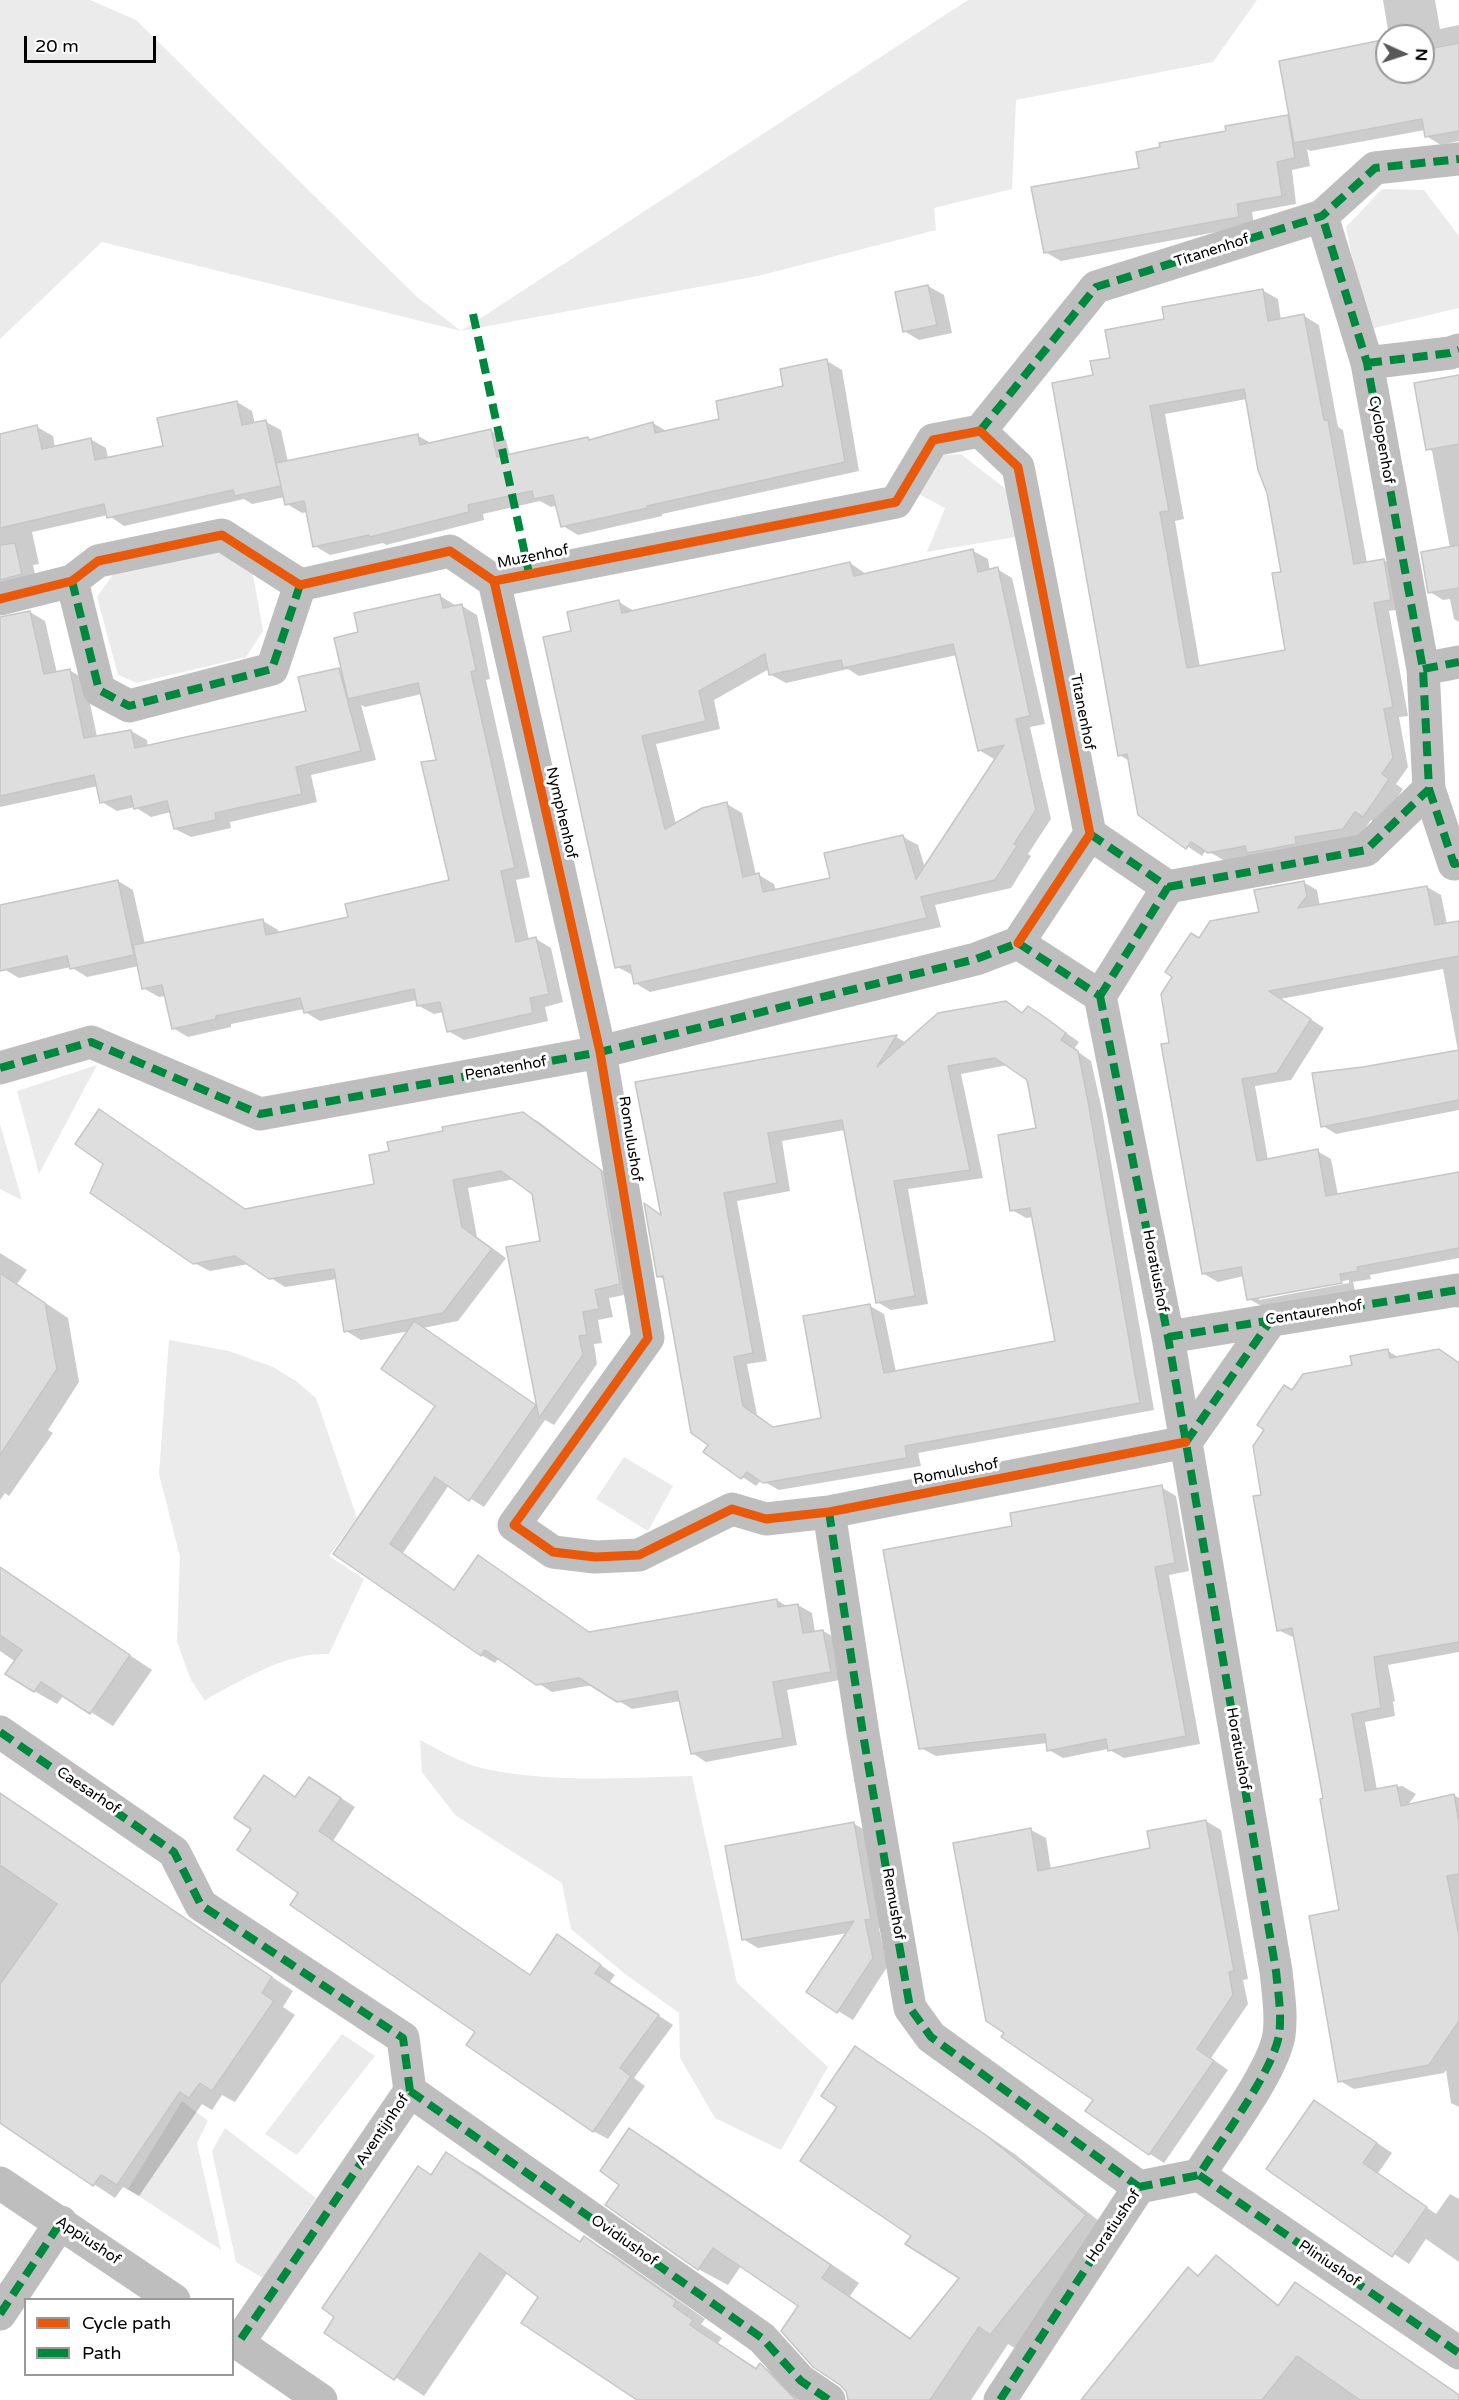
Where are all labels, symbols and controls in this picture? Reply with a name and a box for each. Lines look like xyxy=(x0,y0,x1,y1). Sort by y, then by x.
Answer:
scale bar xyxy=(27,24,159,62)
north arrow xyxy=(1375,24,1435,84)
text: 20 m xyxy=(35,35,79,57)
text: N xyxy=(1411,48,1431,62)
street label: Titanenhof xyxy=(1172,230,1252,272)
street label: Cyclopenhof xyxy=(1364,394,1398,486)
street label: Muzenhof xyxy=(496,541,570,573)
street label: Titanenhof xyxy=(1066,672,1098,752)
street label: Nymphenhof xyxy=(542,765,580,861)
street label: Penatenhof xyxy=(464,1053,548,1085)
street label: Romulushof xyxy=(614,1095,646,1183)
street label: Horatiushof xyxy=(1138,1228,1172,1314)
street label: Centaurenhof xyxy=(1264,1296,1364,1330)
street label: Romulushof xyxy=(912,1455,1000,1489)
street label: Horatiushof xyxy=(1222,1706,1254,1792)
street label: Caesarhof xyxy=(53,1763,123,1819)
street label: Remushof xyxy=(878,1866,908,1942)
street label: Aventijnhof xyxy=(353,2091,413,2169)
street label: Horatiushof xyxy=(1083,2186,1145,2266)
street label: Ovidiushof xyxy=(587,2211,661,2271)
street label: Appiushof xyxy=(52,2213,124,2269)
street label: Pliniushof xyxy=(1295,2237,1363,2291)
legend xyxy=(24,2298,234,2376)
text: Cycle path xyxy=(82,2312,171,2334)
text: Path xyxy=(82,2342,121,2364)

